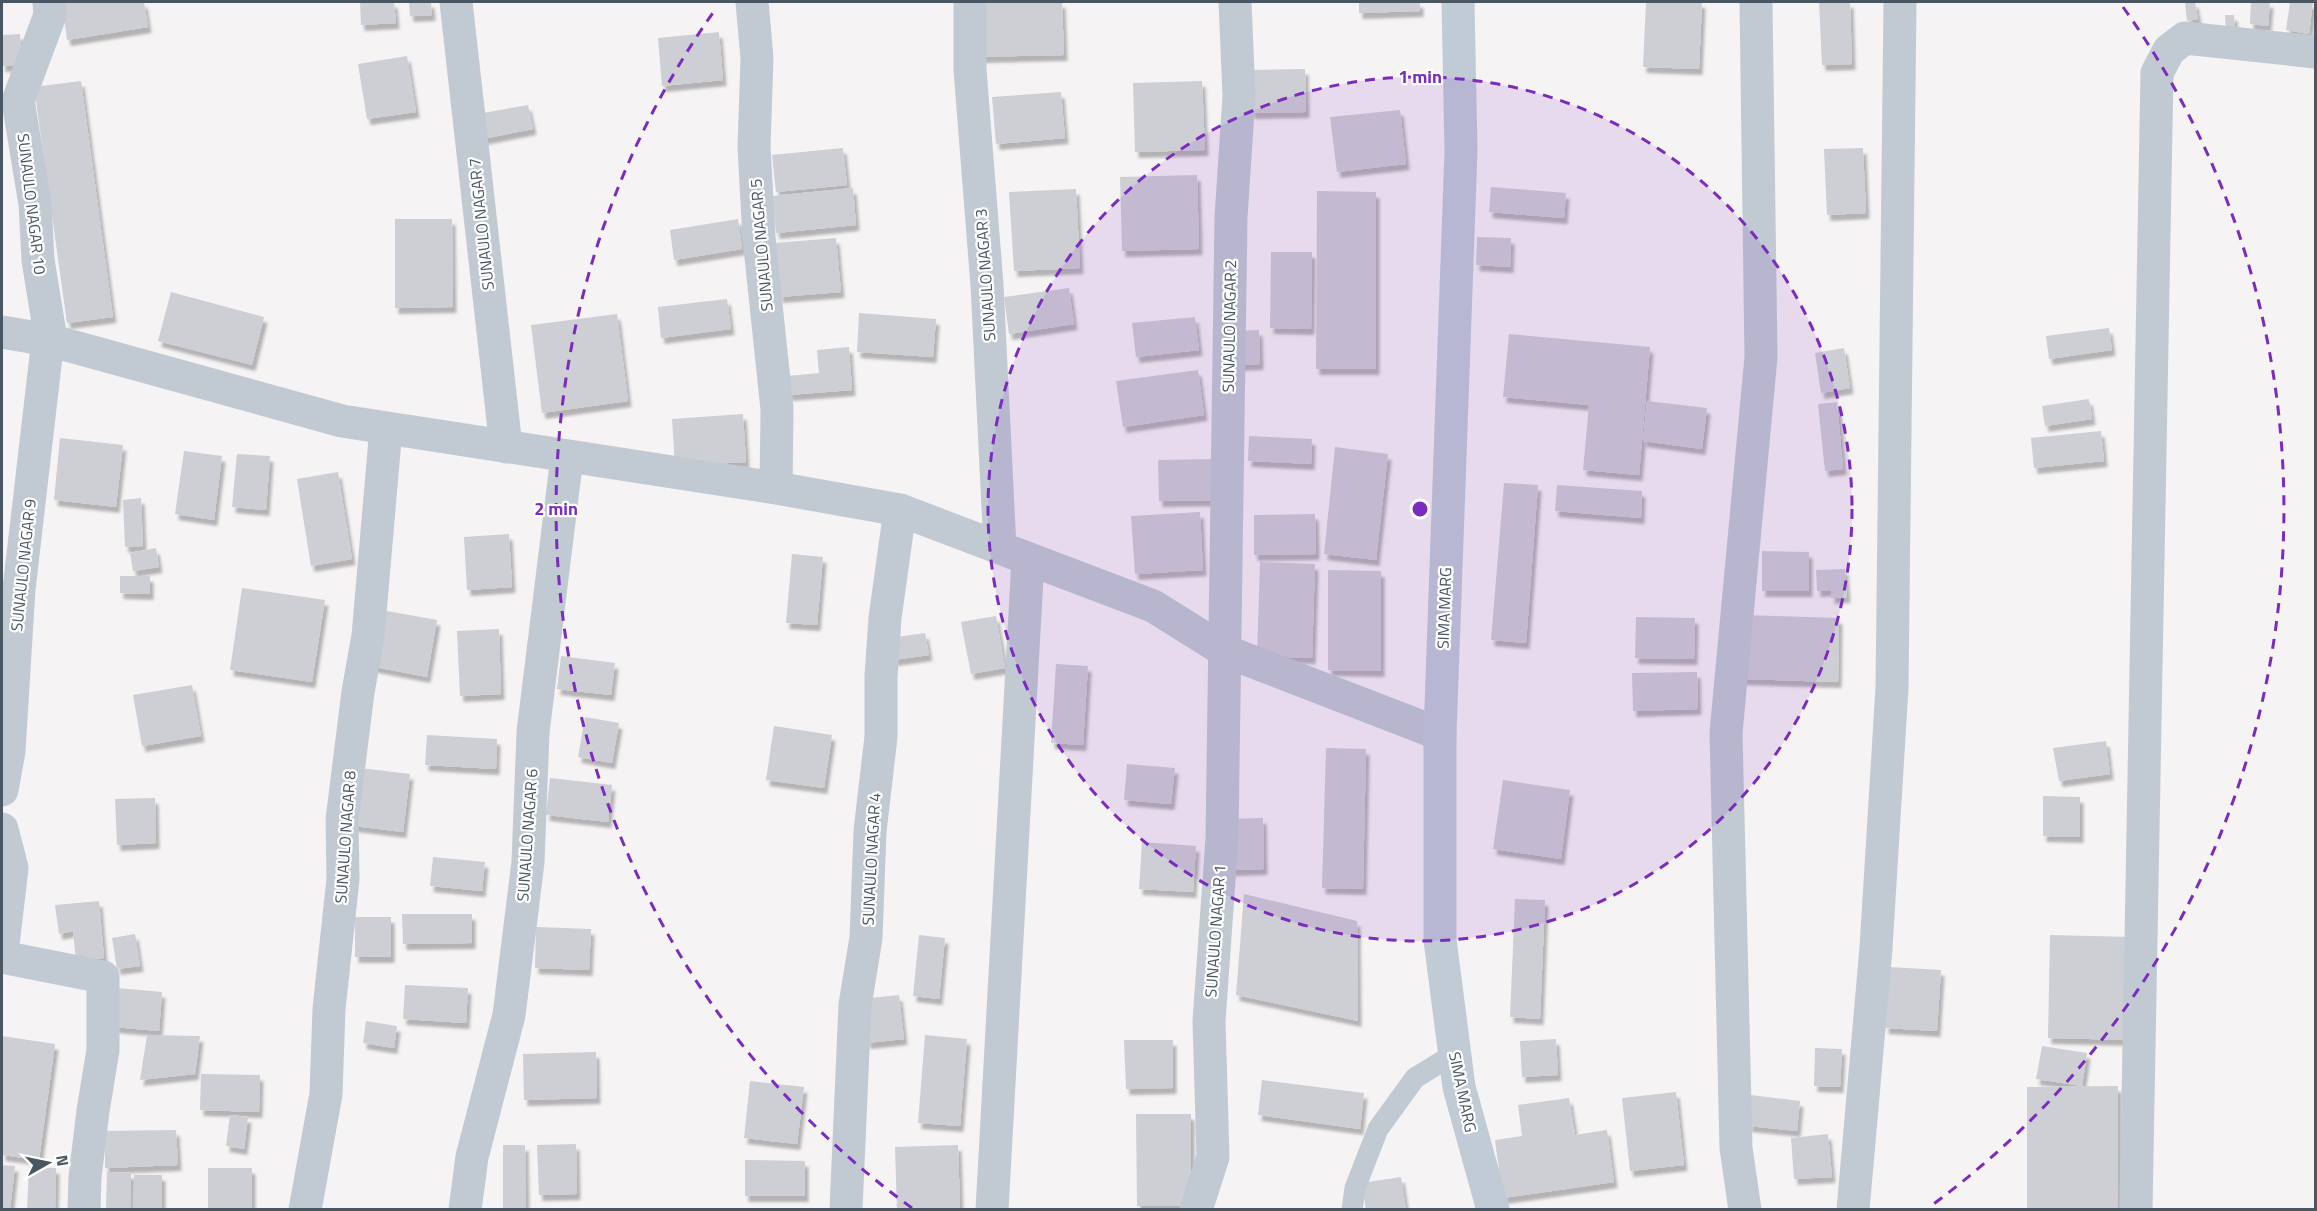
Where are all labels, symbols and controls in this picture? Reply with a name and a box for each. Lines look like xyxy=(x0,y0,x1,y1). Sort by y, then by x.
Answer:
text: 1 min xyxy=(1398,63,1442,90)
street label: SUNAULO NAGAR 10 xyxy=(11,132,53,276)
street label: SUNAULO NAGAR 7 xyxy=(462,157,500,291)
street label: SUNAULO NAGAR 5 xyxy=(743,178,779,312)
street label: SUNAULO NAGAR 3 xyxy=(968,208,1002,342)
street label: SUNAULO NAGAR 2 xyxy=(1216,259,1242,393)
text: 2 min xyxy=(534,495,578,522)
street label: SUNAULO NAGAR 9 xyxy=(4,498,42,632)
centre of rings xyxy=(1410,499,1430,519)
street label: SIMA MARG xyxy=(1431,567,1457,649)
street label: SUNAULO NAGAR 6 xyxy=(510,768,544,902)
street label: SUNAULO NAGAR 8 xyxy=(328,770,362,904)
street label: SUNAULO NAGAR 4 xyxy=(856,792,886,926)
street label: SUNAULO NAGAR 1 xyxy=(1198,864,1232,998)
street label: SIMA MARG xyxy=(1443,1050,1483,1134)
north arrow xyxy=(18,1133,78,1193)
text: N xyxy=(50,1153,76,1168)

